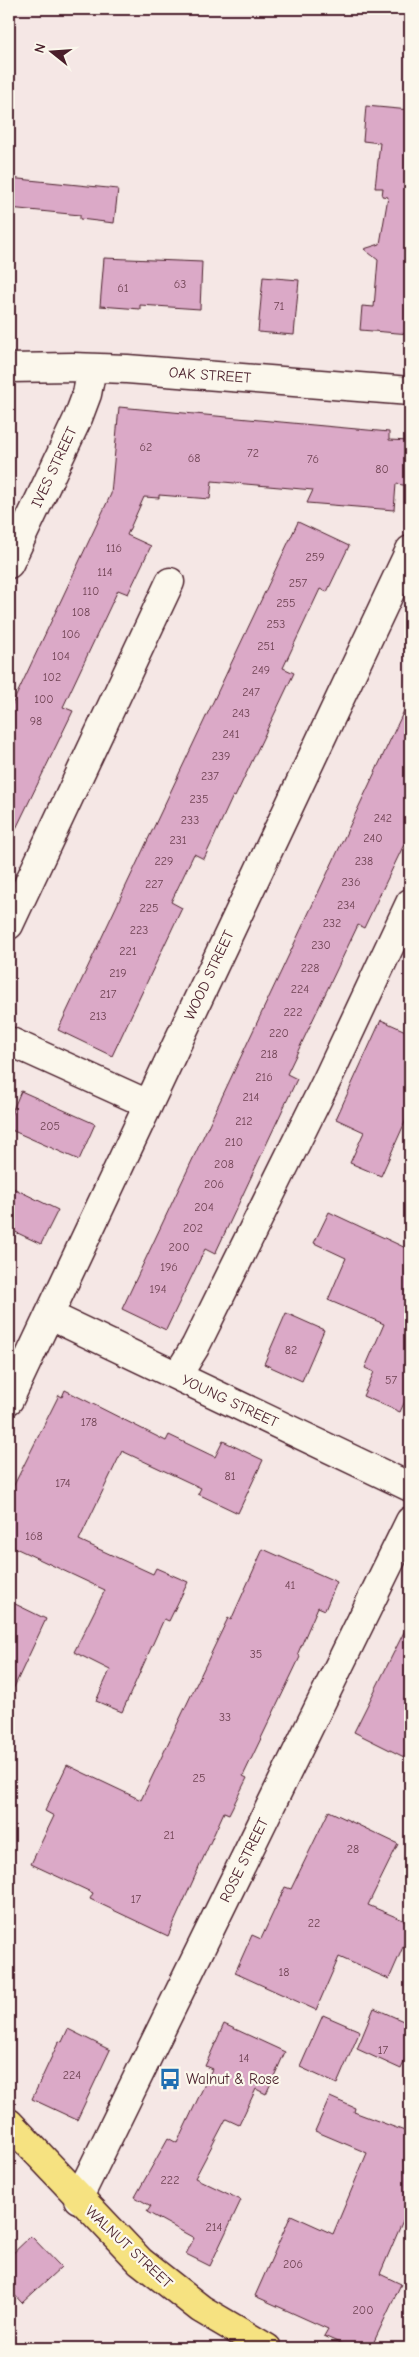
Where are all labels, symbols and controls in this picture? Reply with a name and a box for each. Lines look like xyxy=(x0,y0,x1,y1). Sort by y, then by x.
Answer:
north arrow xyxy=(28,28,78,78)
text: N xyxy=(31,41,50,55)
house number: 63 xyxy=(174,277,186,291)
house number: 61 xyxy=(117,281,129,295)
house number: 71 xyxy=(274,299,284,313)
street label: OAK STREET xyxy=(168,363,252,387)
street label: IVES STREET xyxy=(27,424,81,510)
house number: 62 xyxy=(140,440,152,454)
house number: 72 xyxy=(247,446,259,460)
house number: 68 xyxy=(188,451,200,465)
house number: 76 xyxy=(307,452,319,466)
house number: 80 xyxy=(375,462,389,476)
house number: 116 xyxy=(106,541,122,555)
house number: 259 xyxy=(305,550,325,564)
house number: 114 xyxy=(97,565,113,579)
house number: 257 xyxy=(289,576,308,590)
house number: 110 xyxy=(83,584,99,598)
house number: 255 xyxy=(276,596,296,610)
house number: 108 xyxy=(72,605,90,619)
house number: 253 xyxy=(267,617,285,631)
house number: 106 xyxy=(62,627,80,641)
house number: 251 xyxy=(257,639,275,653)
house number: 104 xyxy=(52,649,70,663)
house number: 249 xyxy=(252,663,270,677)
house number: 102 xyxy=(43,670,61,684)
house number: 247 xyxy=(242,685,260,699)
house number: 100 xyxy=(34,692,54,706)
house number: 243 xyxy=(232,706,250,720)
house number: 98 xyxy=(30,714,42,728)
house number: 241 xyxy=(223,727,240,741)
house number: 239 xyxy=(212,749,230,763)
house number: 237 xyxy=(201,769,219,783)
house number: 235 xyxy=(190,792,208,806)
house number: 242 xyxy=(374,811,392,825)
house number: 233 xyxy=(181,813,199,827)
house number: 240 xyxy=(363,831,383,845)
house number: 231 xyxy=(169,833,187,847)
house number: 229 xyxy=(155,854,173,868)
house number: 238 xyxy=(355,854,373,868)
house number: 236 xyxy=(342,875,360,889)
house number: 227 xyxy=(145,877,163,891)
house number: 234 xyxy=(337,898,355,912)
house number: 225 xyxy=(139,901,159,915)
house number: 232 xyxy=(323,916,341,930)
house number: 223 xyxy=(130,923,148,937)
street label: WOOD STREET xyxy=(180,927,238,1023)
house number: 230 xyxy=(311,938,331,952)
house number: 221 xyxy=(119,944,137,958)
house number: 228 xyxy=(301,961,319,975)
house number: 219 xyxy=(109,966,127,980)
house number: 224 xyxy=(291,982,309,996)
house number: 217 xyxy=(100,987,117,1001)
house number: 222 xyxy=(284,1005,302,1019)
house number: 213 xyxy=(89,1009,107,1023)
house number: 220 xyxy=(269,1026,289,1040)
house number: 218 xyxy=(260,1047,278,1061)
house number: 216 xyxy=(255,1070,273,1084)
house number: 214 xyxy=(243,1090,260,1104)
house number: 212 xyxy=(235,1114,253,1128)
house number: 205 xyxy=(40,1119,60,1133)
house number: 210 xyxy=(225,1135,243,1149)
house number: 208 xyxy=(214,1157,234,1171)
house number: 206 xyxy=(204,1177,224,1191)
house number: 204 xyxy=(194,1200,214,1214)
house number: 202 xyxy=(183,1221,203,1235)
house number: 200 xyxy=(169,1240,189,1254)
house number: 196 xyxy=(160,1260,178,1274)
house number: 194 xyxy=(150,1282,167,1296)
house number: 82 xyxy=(285,1343,297,1357)
street label: YOUNG STREET xyxy=(179,1371,281,1431)
house number: 57 xyxy=(385,1373,397,1387)
house number: 178 xyxy=(81,1415,97,1429)
house number: 81 xyxy=(225,1469,236,1483)
house number: 174 xyxy=(55,1476,71,1490)
house number: 168 xyxy=(25,1529,43,1543)
house number: 41 xyxy=(285,1578,296,1592)
house number: 35 xyxy=(250,1647,262,1661)
house number: 33 xyxy=(219,1710,231,1724)
house number: 25 xyxy=(193,1771,205,1785)
street label: ROSE STREET xyxy=(216,1815,272,1905)
house number: 21 xyxy=(163,1828,175,1842)
house number: 28 xyxy=(347,1842,359,1856)
house number: 17 xyxy=(131,1892,142,1906)
house number: 22 xyxy=(308,1916,320,1930)
house number: 18 xyxy=(279,1965,289,1979)
house number: 17 xyxy=(378,2043,389,2057)
house number: 14 xyxy=(239,2051,249,2065)
bus stop icon: Walnut & Rose xyxy=(157,2066,183,2092)
house number: 224 xyxy=(63,2068,81,2082)
place label: Walnut & Rose xyxy=(186,2070,280,2088)
house number: 222 xyxy=(161,2173,179,2187)
street label: WALNUT STREET xyxy=(82,2202,176,2292)
house number: 214 xyxy=(206,2220,223,2234)
house number: 206 xyxy=(283,2257,303,2271)
house number: 200 xyxy=(353,2303,373,2317)

